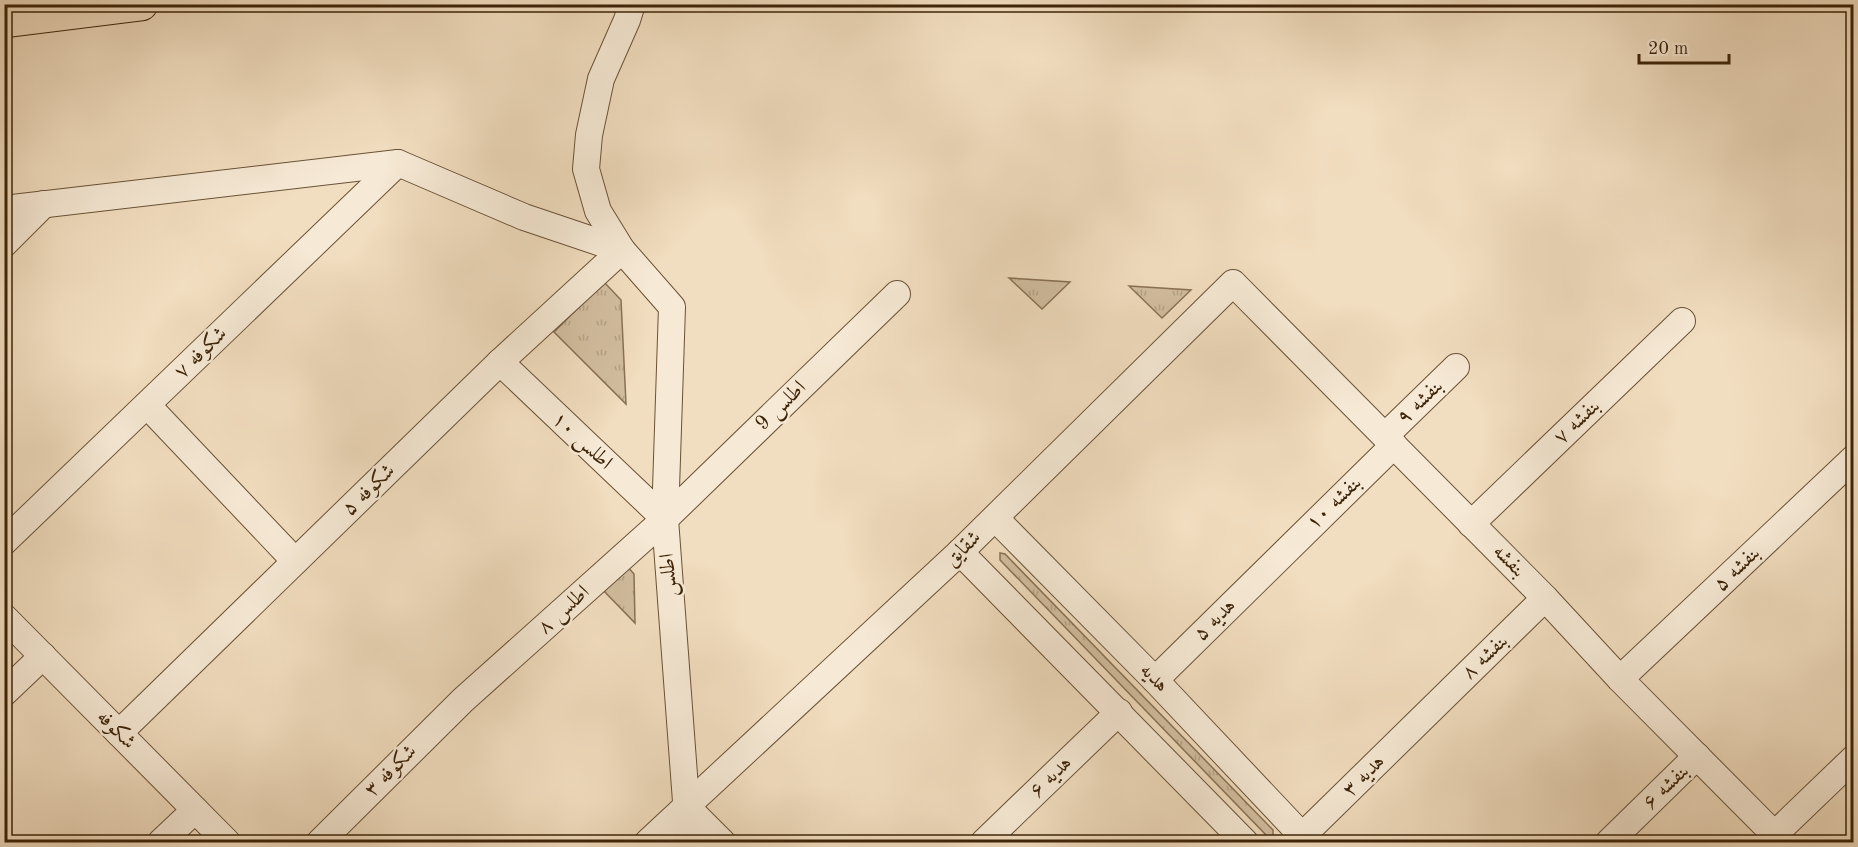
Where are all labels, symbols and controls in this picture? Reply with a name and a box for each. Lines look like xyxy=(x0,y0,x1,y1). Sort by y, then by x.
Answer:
scale bar xyxy=(1639,27,1729,65)
text: 20 m xyxy=(1648,40,1688,58)
street label: شکوفه ۷ xyxy=(169,322,232,383)
street label: بنفشه ۹ xyxy=(1393,375,1447,429)
street label: اطلس 9 xyxy=(752,377,812,436)
street label: بنفشه ۷ xyxy=(1550,395,1604,449)
street label: اطلس ۱۰ xyxy=(547,408,616,475)
street label: شکوفه ۵ xyxy=(337,459,400,520)
street label: بنفشه ۱۰ xyxy=(1303,472,1365,534)
street label: شقایق xyxy=(941,527,986,572)
street label: بنفشه xyxy=(1489,541,1529,581)
street label: بنفشه ۵ xyxy=(1710,542,1764,596)
street label: اطلس xyxy=(657,553,683,597)
street label: اطلس ۸ xyxy=(534,582,595,640)
street label: هدیه ۵ xyxy=(1190,595,1241,646)
street label: بنفشه ۸ xyxy=(1458,630,1512,684)
street label: هدیه xyxy=(1135,659,1172,697)
street label: شکوفه xyxy=(92,705,141,754)
street label: شکوفه ۳ xyxy=(360,740,422,802)
street label: هدیه ۳ xyxy=(1339,751,1390,802)
street label: هدیه ۶ xyxy=(1026,752,1077,802)
street label: بنفشه ۶ xyxy=(1639,760,1693,814)

